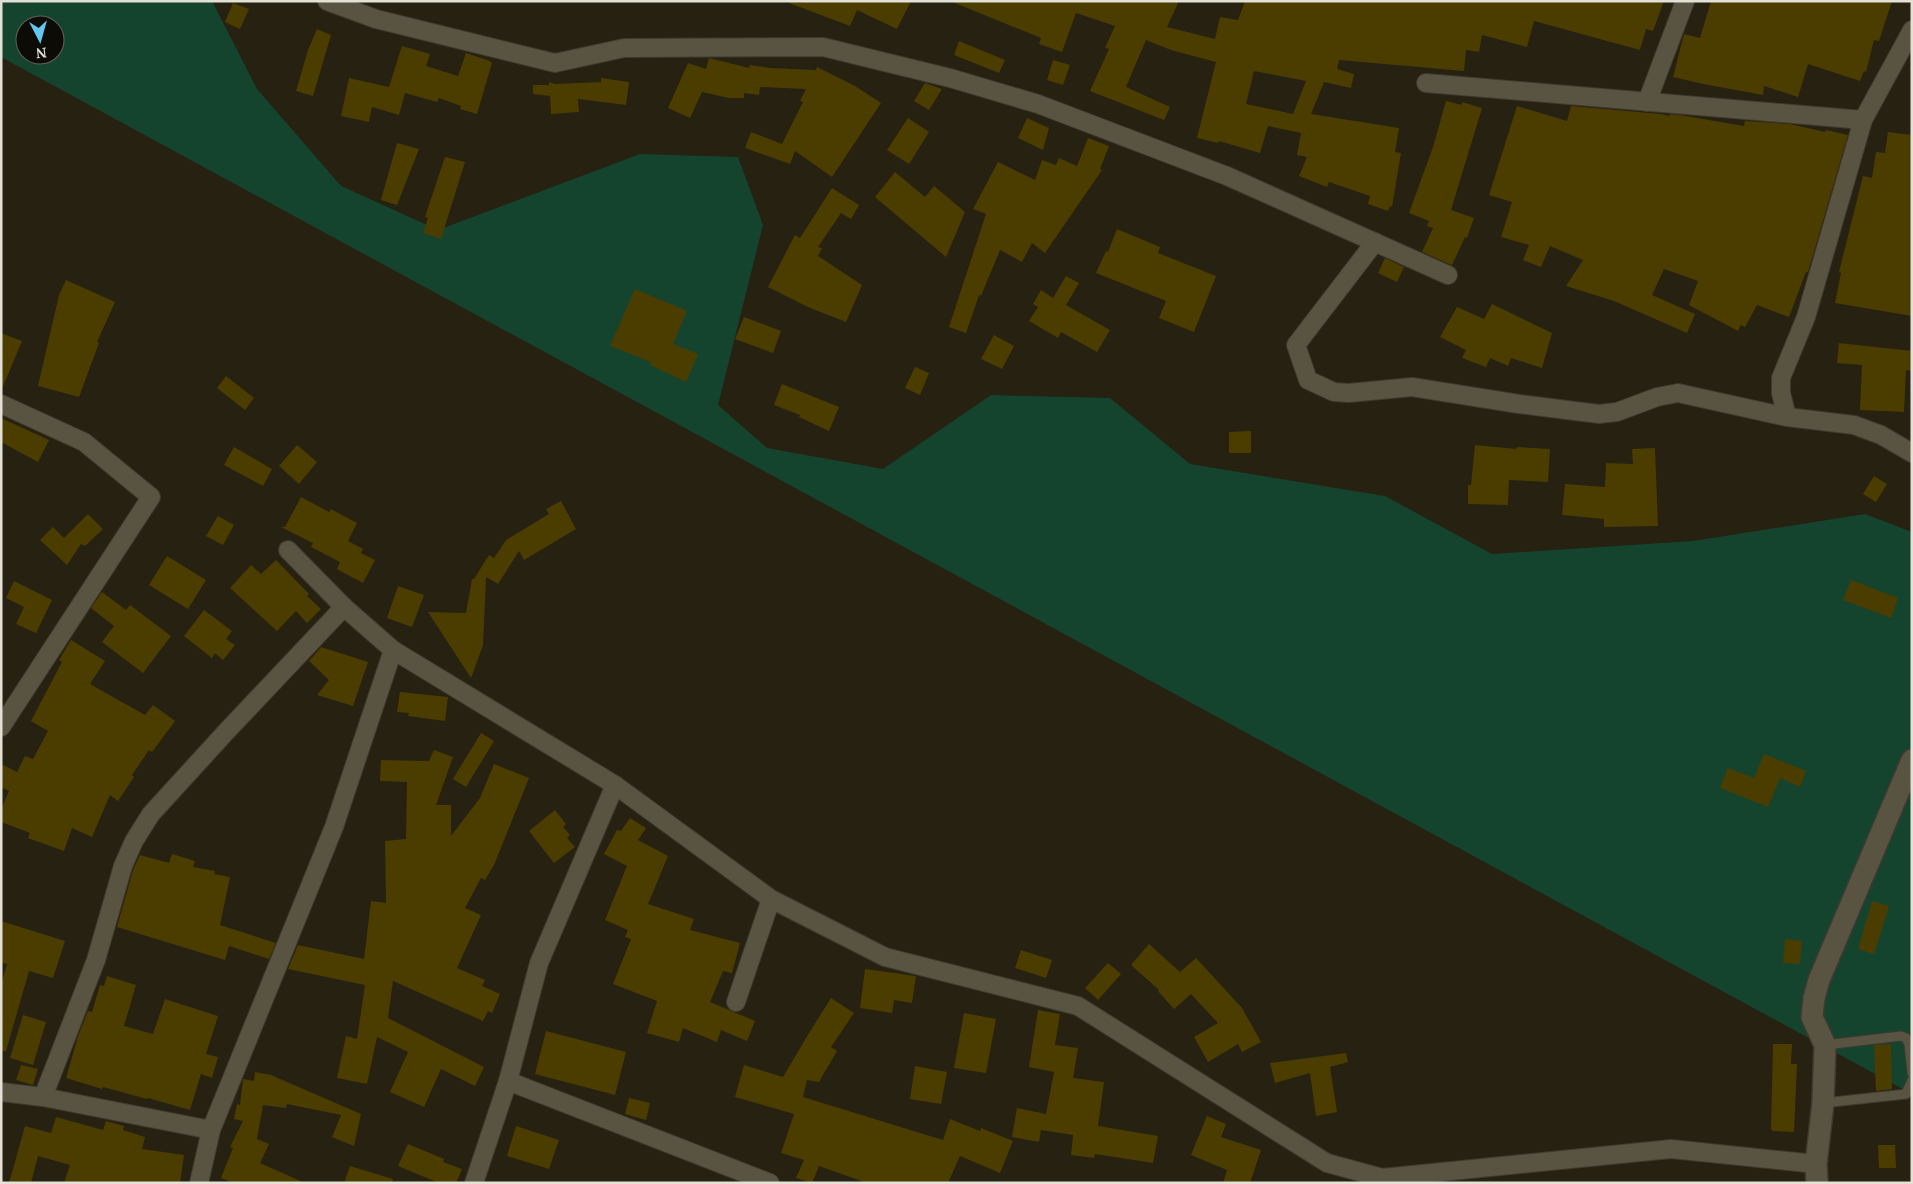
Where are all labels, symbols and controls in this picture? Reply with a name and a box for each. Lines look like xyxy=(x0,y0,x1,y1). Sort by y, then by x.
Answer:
north arrow xyxy=(15,15,65,65)
text: N xyxy=(35,43,48,63)

